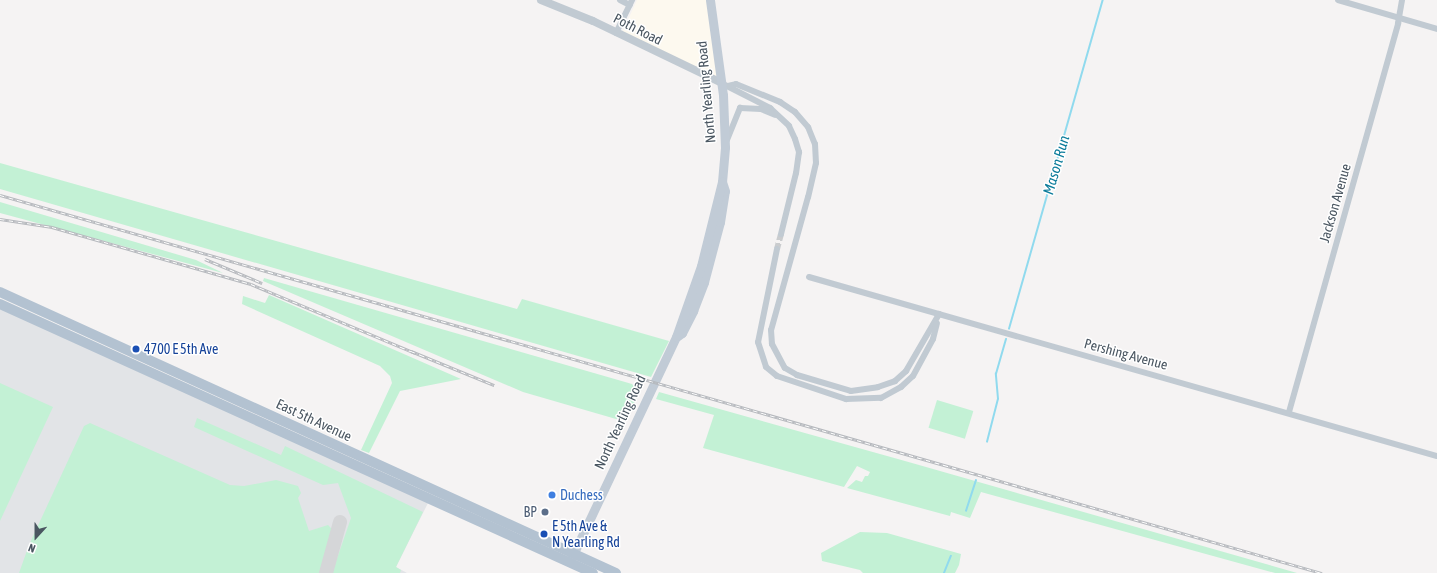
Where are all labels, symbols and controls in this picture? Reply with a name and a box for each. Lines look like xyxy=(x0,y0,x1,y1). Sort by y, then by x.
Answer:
street label: Poth Road xyxy=(611,10,665,48)
street label: North Yearling Road xyxy=(693,40,719,144)
water label: Mason Run xyxy=(1039,133,1073,197)
street label: Jackson Avenue xyxy=(1316,162,1354,244)
street label: Pershing Avenue xyxy=(1082,335,1170,373)
place label: 4700 E 5th Ave xyxy=(144,341,218,357)
marker: 4700 E 5th Ave xyxy=(131,344,141,354)
street label: North Yearling Road xyxy=(591,372,649,472)
street label: East 5th Avenue xyxy=(274,395,354,445)
place label: Duchess xyxy=(560,487,603,503)
marker: Duchess xyxy=(547,490,557,500)
place label: BP xyxy=(524,504,537,520)
marker: BP xyxy=(540,507,550,517)
north arrow xyxy=(16,517,56,557)
place label: E 5th Ave & N Yearling Rd xyxy=(552,518,620,550)
marker: E 5th Ave & N Yearling Rd xyxy=(539,529,549,539)
text: N xyxy=(27,541,37,555)

